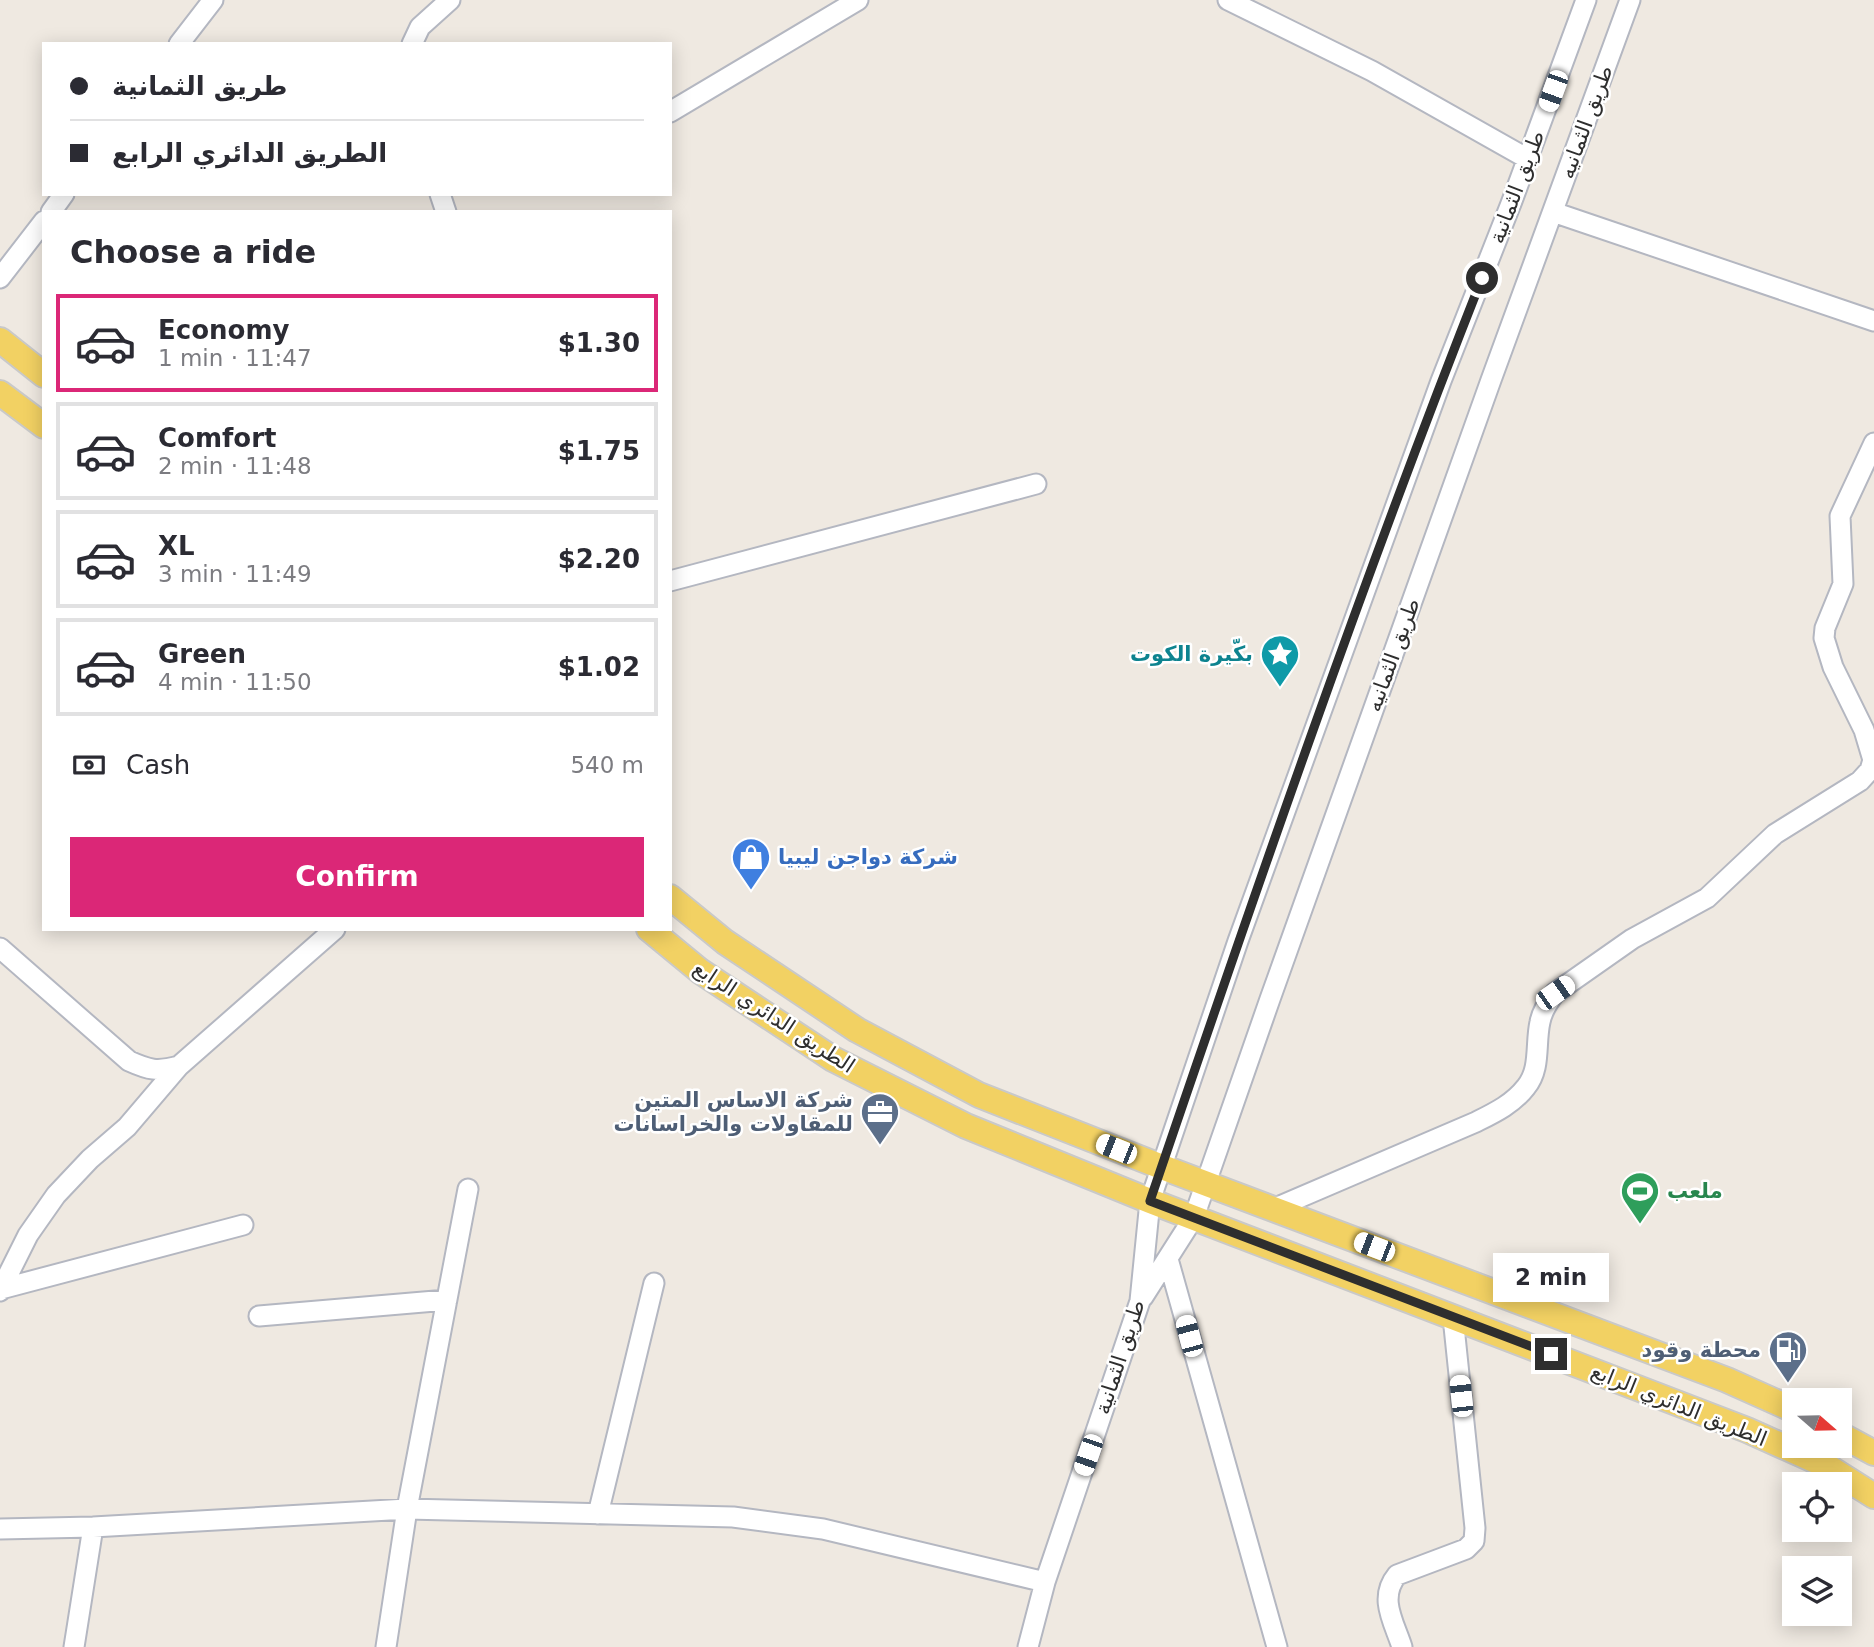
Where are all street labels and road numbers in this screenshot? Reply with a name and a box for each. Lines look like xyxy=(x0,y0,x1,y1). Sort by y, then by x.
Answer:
street label: طريق الثمانيه xyxy=(1554,62,1618,182)
street label: طريق الثمانية xyxy=(1484,127,1550,247)
street label: طريق الثمانيه xyxy=(1361,595,1425,715)
street label: الطريق الدائري الرابع xyxy=(689,956,859,1078)
street label: طريق الثمانية xyxy=(1090,1297,1150,1417)
street label: الطريق الدائري الرابع xyxy=(1588,1359,1770,1451)

